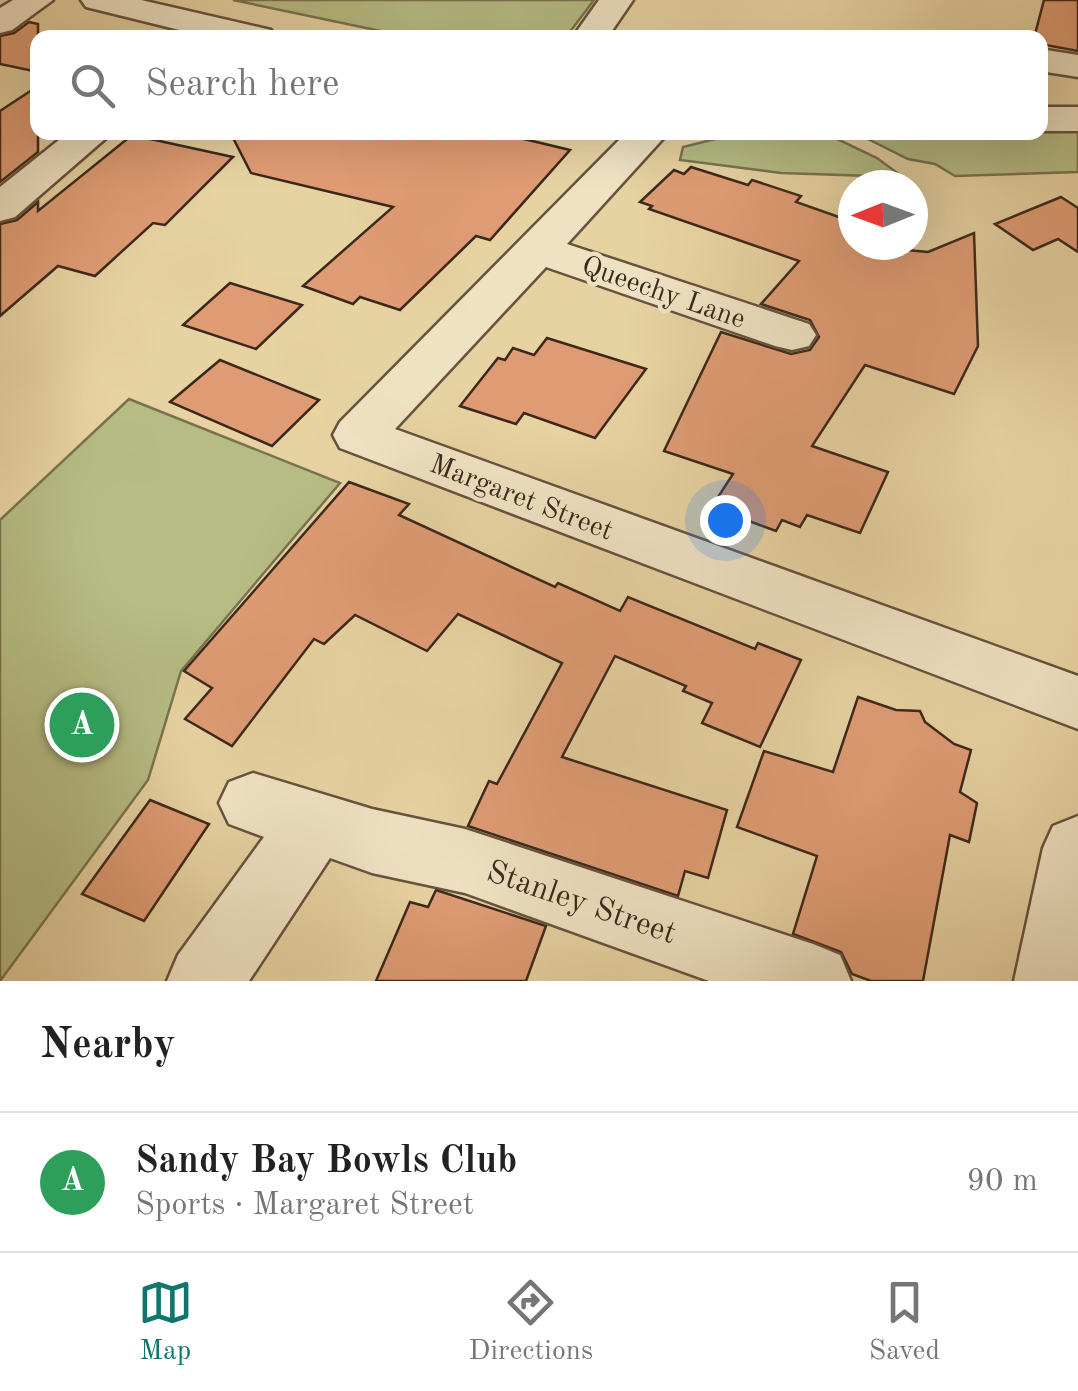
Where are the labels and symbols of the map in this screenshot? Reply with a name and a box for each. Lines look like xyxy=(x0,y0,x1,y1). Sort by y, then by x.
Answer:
north arrow xyxy=(838,170,928,260)
street label: Queechy Lane xyxy=(578,253,748,335)
street label: Margaret Street xyxy=(425,451,616,547)
your location xyxy=(700,495,751,546)
pin: A xyxy=(49,688,114,762)
street label: Stanley Street xyxy=(482,856,680,951)

